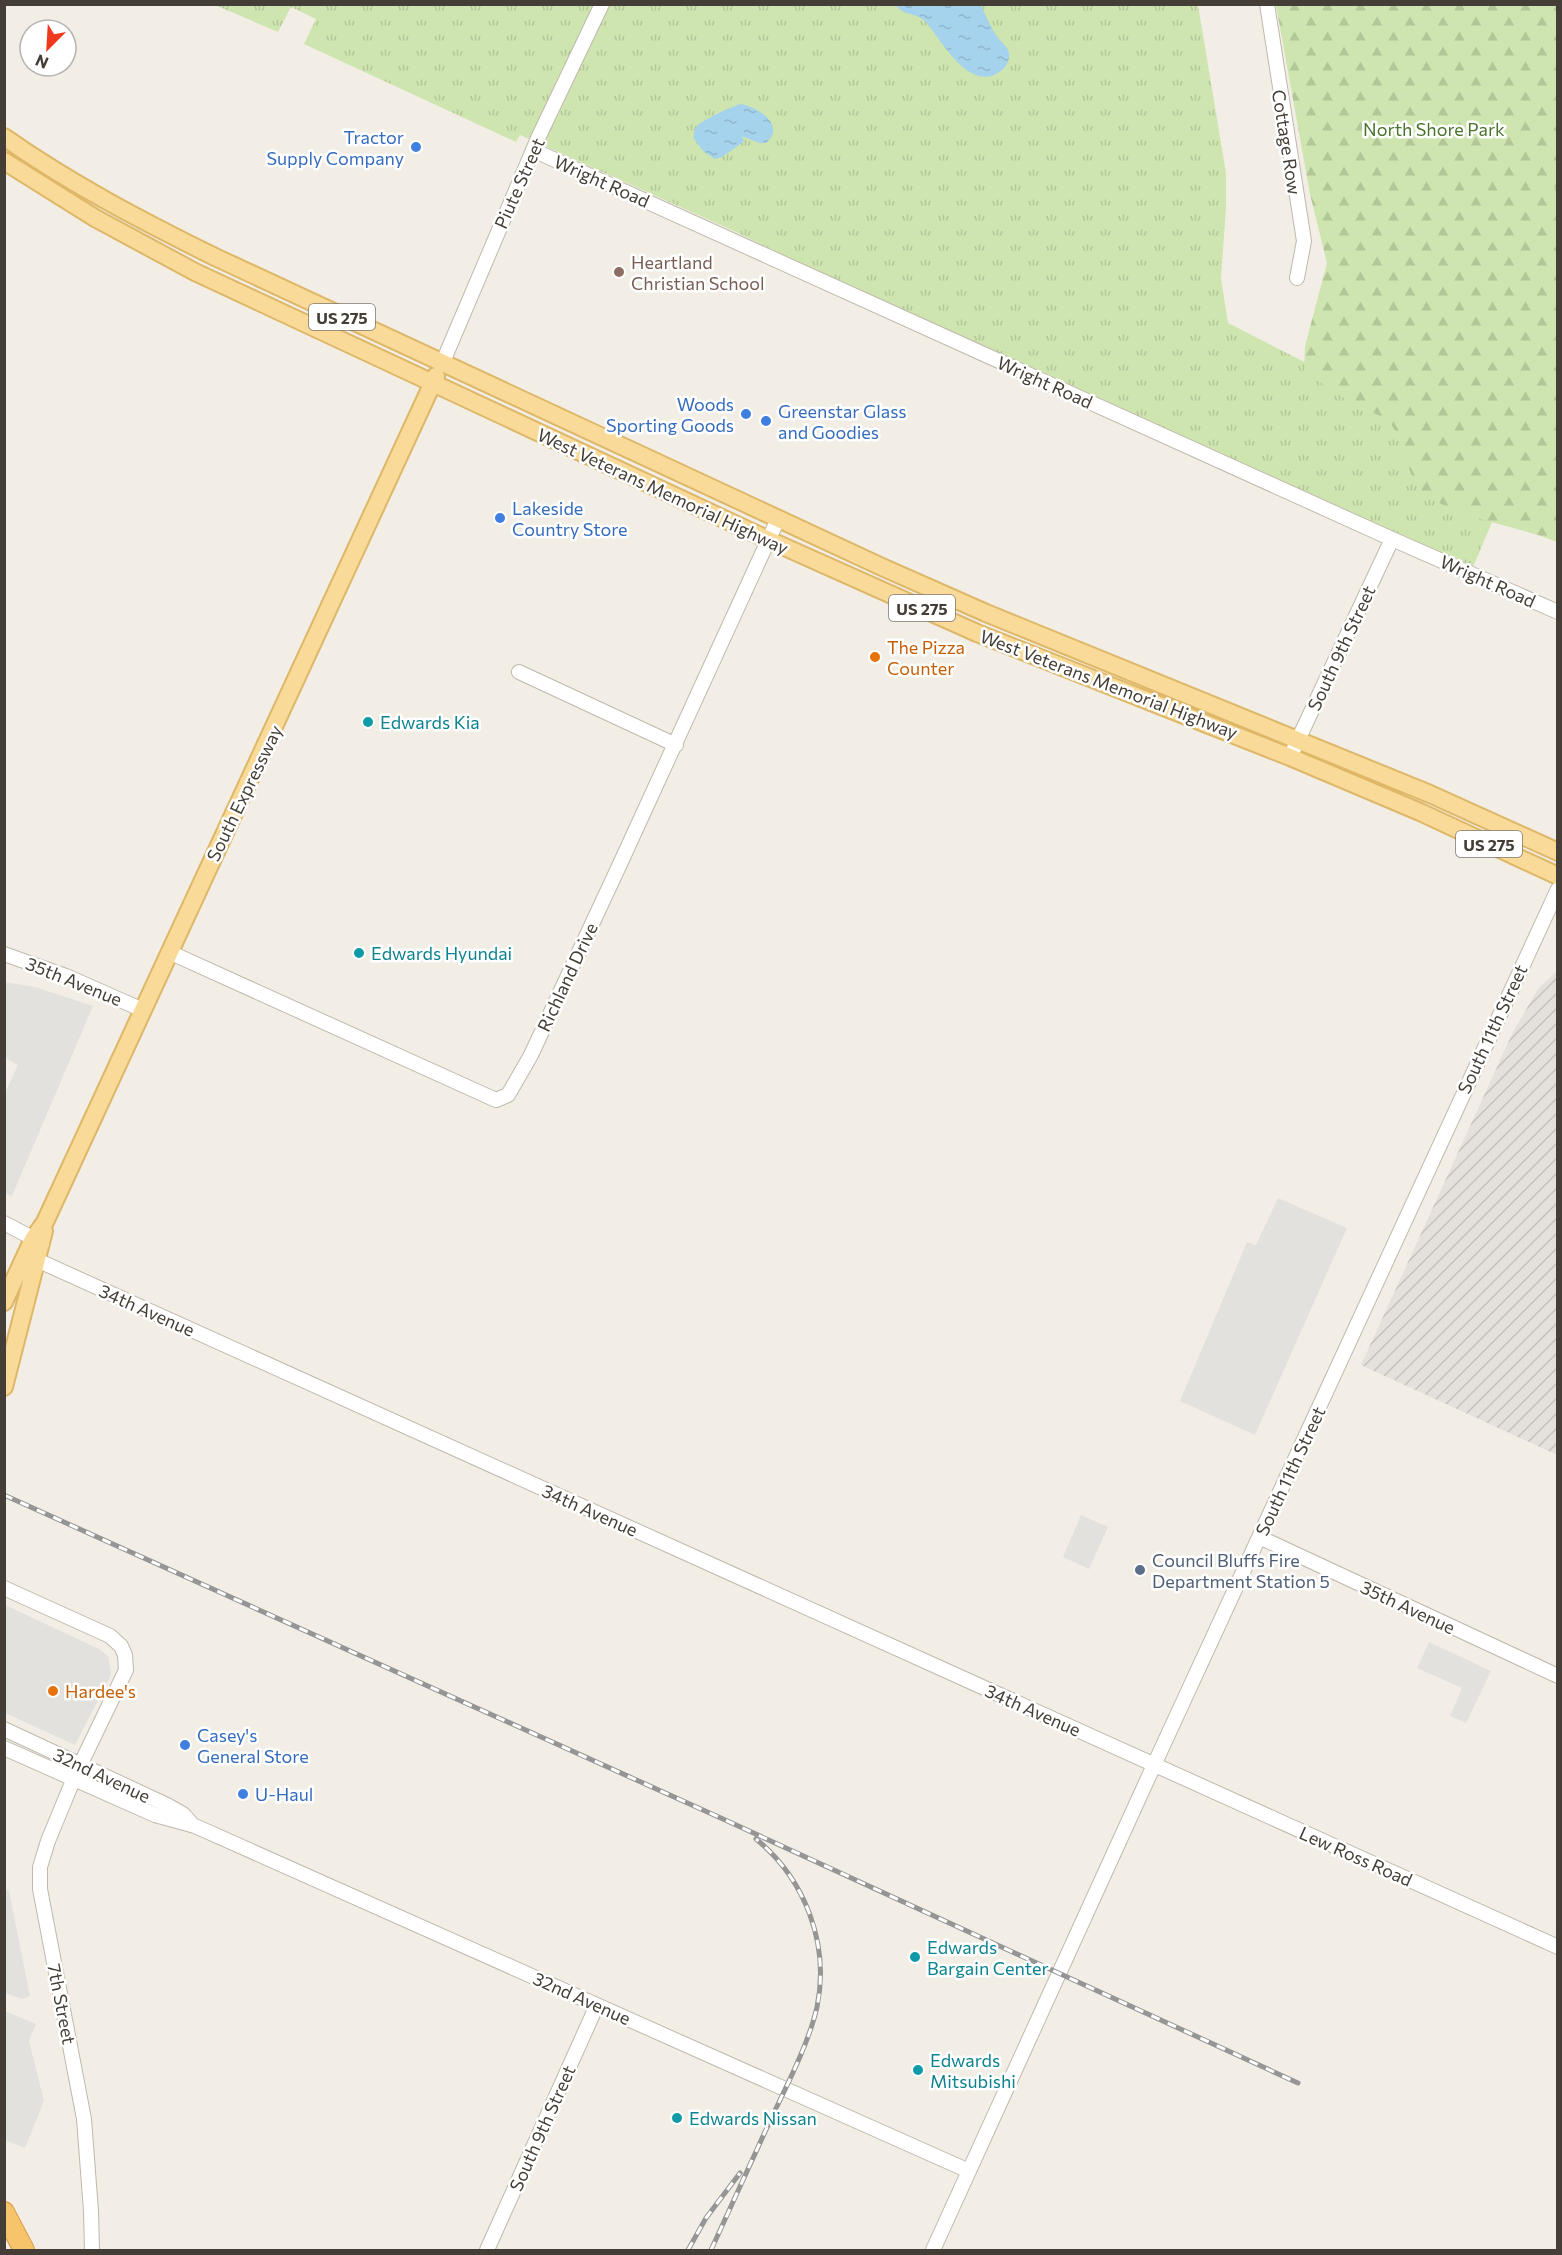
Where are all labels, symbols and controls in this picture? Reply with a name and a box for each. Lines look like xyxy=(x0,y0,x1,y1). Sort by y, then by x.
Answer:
north arrow xyxy=(18,18,78,78)
text: N xyxy=(32,51,51,73)
street label: Cottage Row xyxy=(1268,88,1306,196)
park label: North Shore Park xyxy=(1363,118,1505,140)
place label: Tractor Supply Company xyxy=(266,126,404,169)
street label: Piute Street xyxy=(489,134,549,232)
marker: Tractor Supply Company xyxy=(409,140,423,154)
street label: Wright Road xyxy=(551,150,653,212)
place label: Heartland Christian School xyxy=(631,251,765,294)
marker: Heartland Christian School xyxy=(612,265,626,279)
road number: US 275 xyxy=(309,304,375,330)
street label: Wright Road xyxy=(994,351,1096,413)
place label: Woods Sporting Goods xyxy=(606,393,734,436)
place label: Greenstar Glass and Goodies xyxy=(778,400,907,443)
marker: Woods Sporting Goods xyxy=(739,407,753,421)
marker: Greenstar Glass and Goodies xyxy=(759,414,773,428)
street label: West Veterans Memorial Highway xyxy=(534,423,792,559)
place label: Lakeside Country Store xyxy=(512,497,628,540)
marker: Lakeside Country Store xyxy=(493,511,507,525)
street label: Wright Road xyxy=(1437,550,1539,612)
street label: South 9th Street xyxy=(1302,582,1380,714)
road number: US 275 xyxy=(889,595,955,621)
street label: West Veterans Memorial Highway xyxy=(977,625,1241,743)
place label: The Pizza Counter xyxy=(887,636,965,679)
marker: The Pizza Counter xyxy=(868,650,882,664)
place label: Edwards Kia xyxy=(380,711,480,733)
marker: Edwards Kia xyxy=(361,715,375,729)
street label: South Expressway xyxy=(202,721,286,865)
road number: US 275 xyxy=(1456,831,1522,857)
street label: Richland Drive xyxy=(532,919,602,1035)
place label: Edwards Hyundai xyxy=(371,942,512,964)
marker: Edwards Hyundai xyxy=(352,946,366,960)
street label: 35th Avenue xyxy=(23,952,125,1010)
street label: South 11th Street xyxy=(1452,961,1532,1097)
street label: 34th Avenue xyxy=(96,1279,198,1341)
street label: South 11th Street xyxy=(1250,1403,1330,1539)
street label: 34th Avenue xyxy=(539,1479,641,1541)
place label: Council Bluffs Fire Department Station 5 xyxy=(1152,1549,1330,1592)
marker: Council Bluffs Fire Department Station 5 xyxy=(1133,1563,1147,1577)
street label: 35th Avenue xyxy=(1357,1576,1459,1638)
street label: 34th Avenue xyxy=(982,1679,1084,1741)
place label: Hardee's xyxy=(65,1680,136,1702)
marker: Hardee's xyxy=(46,1684,60,1698)
place label: Casey's General Store xyxy=(197,1724,309,1767)
marker: Casey's General Store xyxy=(178,1738,192,1752)
street label: 32nd Avenue xyxy=(50,1743,154,1807)
place label: U-Haul xyxy=(255,1783,313,1805)
marker: U-Haul xyxy=(236,1787,250,1801)
street label: Lew Ross Road xyxy=(1296,1821,1416,1891)
place label: Edwards Bargain Center xyxy=(927,1936,1049,1979)
marker: Edwards Bargain Center xyxy=(908,1950,922,1964)
street label: 7th Street xyxy=(43,1962,81,2046)
street label: 32nd Avenue xyxy=(530,1967,634,2029)
place label: Edwards Mitsubishi xyxy=(930,2049,1016,2092)
street label: South 9th Street xyxy=(504,2062,580,2194)
marker: Edwards Mitsubishi xyxy=(911,2063,925,2077)
place label: Edwards Nissan xyxy=(689,2107,817,2129)
marker: Edwards Nissan xyxy=(670,2111,684,2125)

